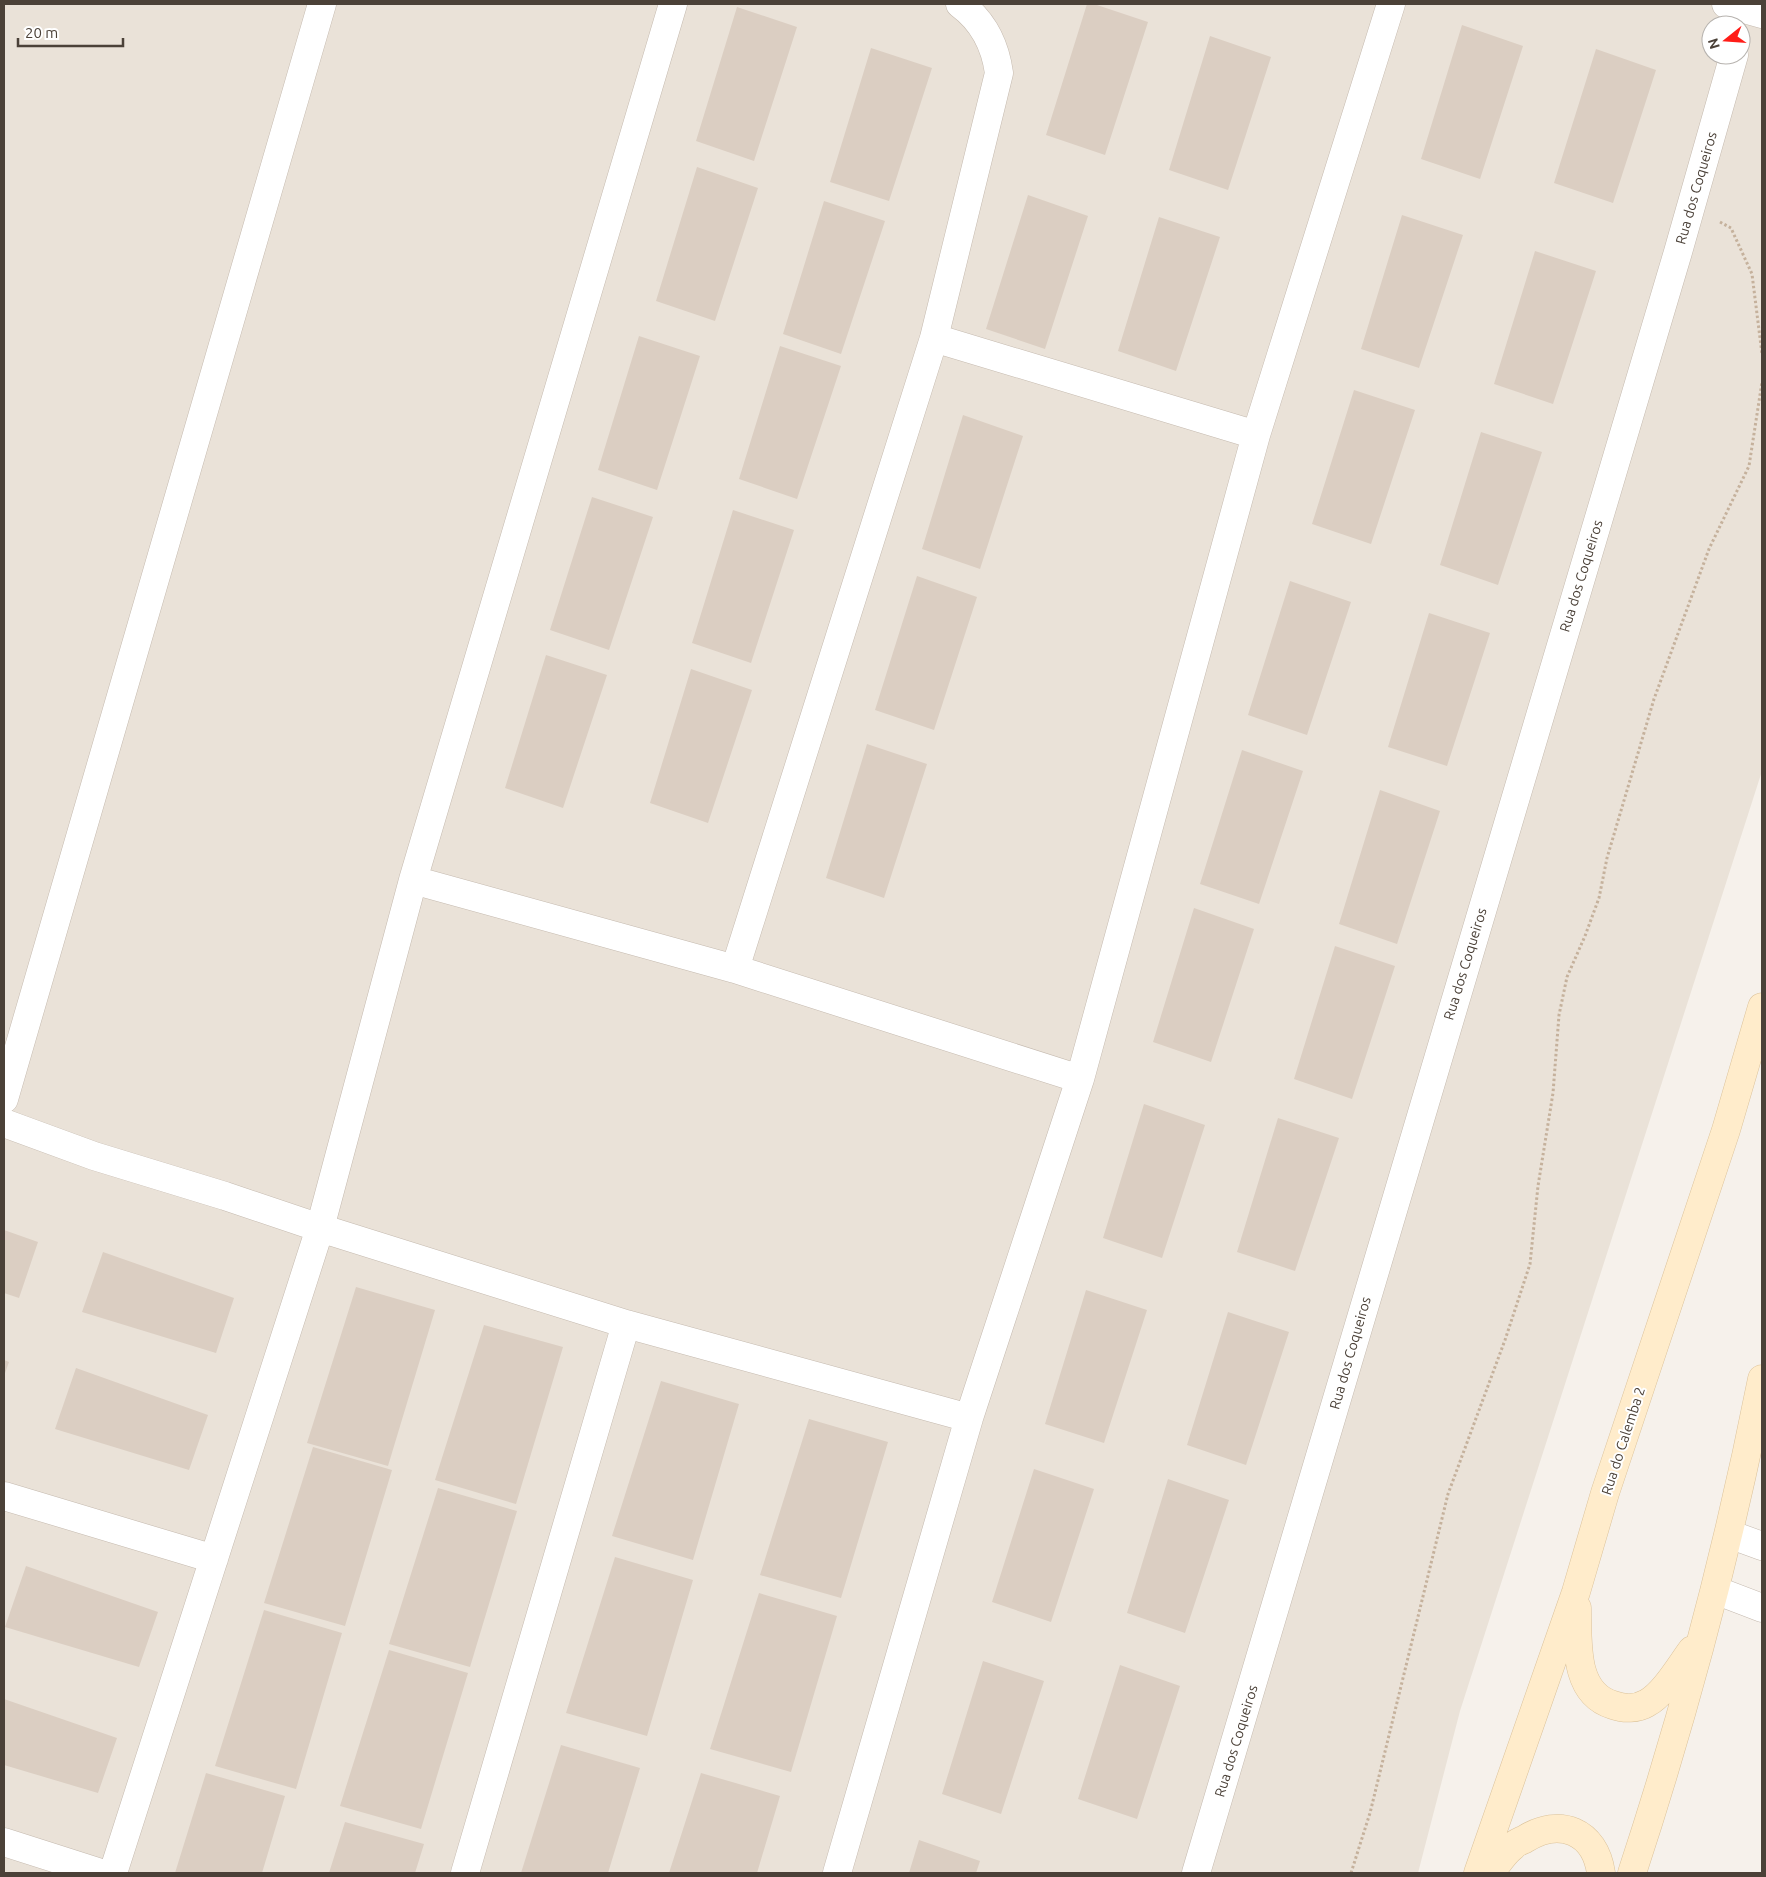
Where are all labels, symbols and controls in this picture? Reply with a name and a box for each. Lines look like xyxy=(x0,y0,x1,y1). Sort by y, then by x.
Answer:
scale bar xyxy=(18,15,122,47)
north arrow xyxy=(1701,15,1751,65)
text: 20 m xyxy=(25,24,58,41)
text: N xyxy=(1704,36,1723,51)
street label: Rua dos Coqueiros xyxy=(1672,130,1720,246)
street label: Rua dos Coqueiros xyxy=(1556,518,1606,634)
street label: Rua dos Coqueiros xyxy=(1440,906,1490,1022)
street label: Rua dos Coqueiros xyxy=(1326,1295,1374,1411)
street label: Rua do Calemba 2 xyxy=(1598,1385,1648,1497)
street label: Rua dos Coqueiros xyxy=(1211,1683,1261,1799)

